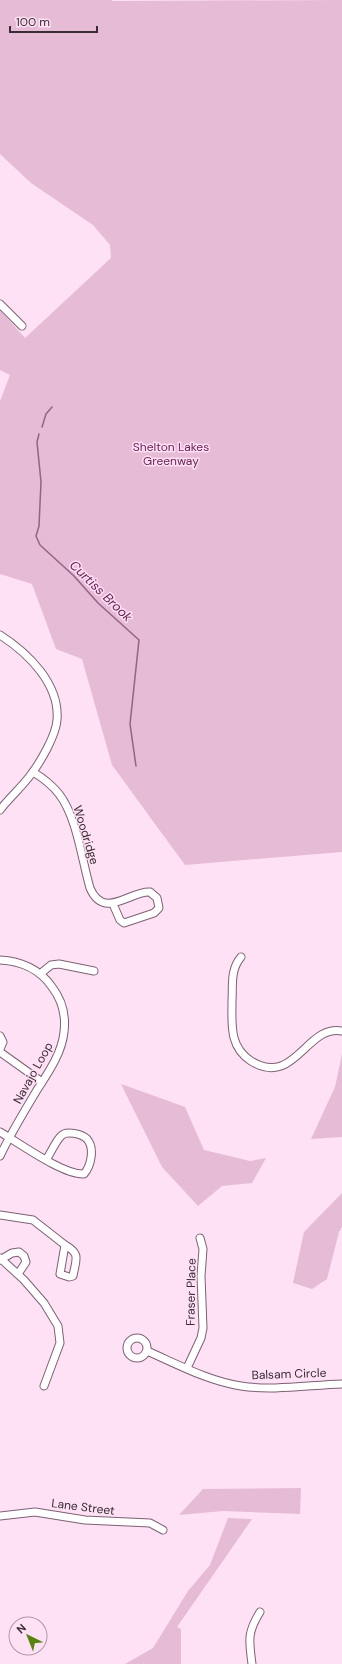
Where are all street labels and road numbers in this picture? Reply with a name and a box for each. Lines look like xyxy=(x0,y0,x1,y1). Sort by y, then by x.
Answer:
street label: Woodridge xyxy=(69,804,103,867)
street label: Navajo Loop xyxy=(9,1039,57,1107)
street label: Fraser Place xyxy=(182,1258,200,1326)
street label: Balsam Circle xyxy=(251,1365,327,1383)
street label: Lane Street xyxy=(50,1495,116,1519)

